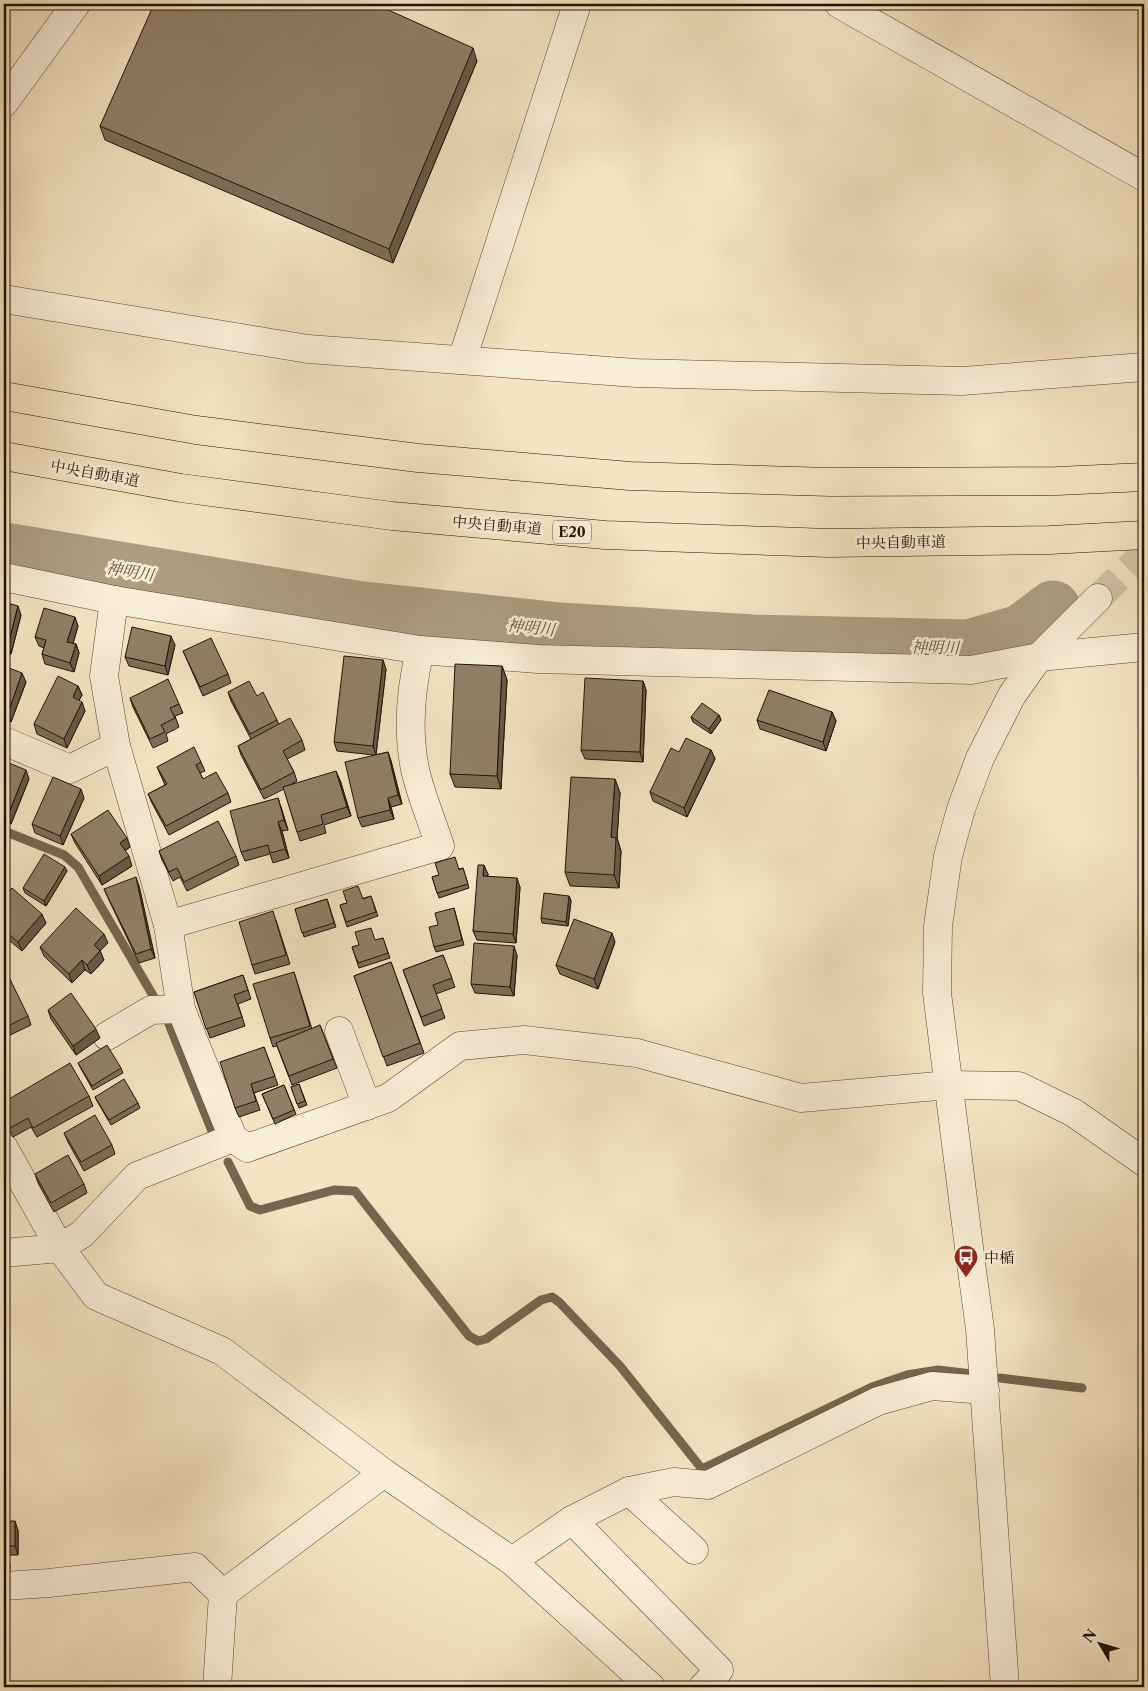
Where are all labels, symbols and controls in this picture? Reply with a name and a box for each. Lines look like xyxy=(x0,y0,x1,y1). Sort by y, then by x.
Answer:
street label: 中央自動車道 xyxy=(49,456,141,490)
street label: 中央自動車道 xyxy=(451,512,543,538)
road number: E20 xyxy=(553,520,591,544)
street label: 中央自動車道 xyxy=(856,532,946,552)
water label: 神明川 xyxy=(105,557,157,585)
water label: 神明川 xyxy=(506,615,558,640)
water label: 神明川 xyxy=(911,637,961,657)
bus stop icon: 中楯 xyxy=(953,1244,979,1278)
place label: 中楯 xyxy=(984,1248,1014,1267)
north arrow xyxy=(1076,1618,1126,1668)
text: N xyxy=(1079,1626,1101,1646)

